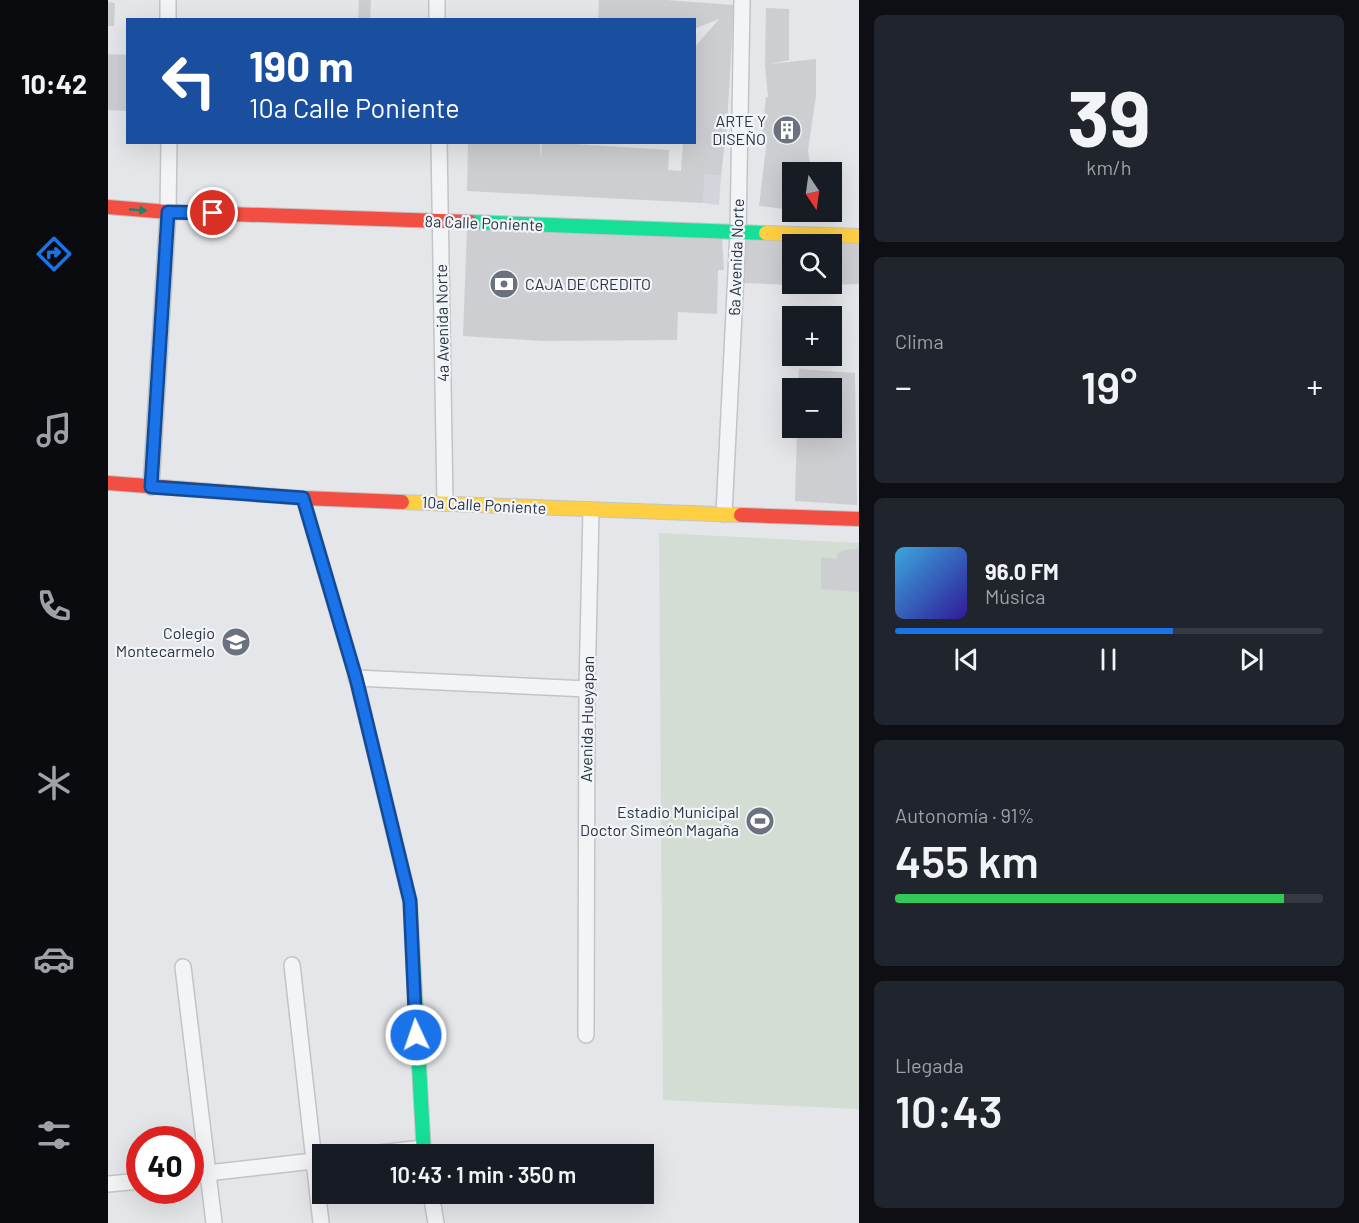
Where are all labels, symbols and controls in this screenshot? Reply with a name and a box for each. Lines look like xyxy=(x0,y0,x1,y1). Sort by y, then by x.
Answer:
text: 190 m xyxy=(249,40,354,90)
icon: left xyxy=(150,42,228,120)
text: 10:42 xyxy=(21,67,87,99)
text: 39 xyxy=(1067,69,1151,163)
text: 10a Calle Poniente xyxy=(249,91,460,123)
place label: ARTE Y DISEÑO xyxy=(712,111,766,148)
building icon: ARTE Y DISEÑO xyxy=(771,114,803,146)
text: km/h xyxy=(1086,155,1132,179)
north arrow xyxy=(782,162,842,222)
map controls xyxy=(782,162,842,438)
pin xyxy=(187,187,238,238)
icon: arrive xyxy=(196,196,229,229)
street label: 6a Avenida Norte xyxy=(724,198,747,316)
one-way arrow xyxy=(129,205,148,214)
street label: 8a Calle Poniente xyxy=(424,211,544,234)
icon: directions xyxy=(33,233,75,275)
button: search xyxy=(782,234,842,294)
street label: 4a Avenida Norte xyxy=(431,264,452,382)
bank icon: CAJA DE CREDITO xyxy=(488,268,520,300)
place label: CAJA DE CREDITO xyxy=(525,274,651,293)
button: + xyxy=(782,306,842,366)
text: Clima xyxy=(895,329,944,353)
text: 19° xyxy=(1081,359,1137,413)
text: − xyxy=(895,366,912,406)
text: + xyxy=(1307,366,1323,406)
button: − xyxy=(782,378,842,438)
icon: music xyxy=(33,409,75,451)
street label: 10a Calle Poniente xyxy=(421,492,547,517)
text: 96.0 FM xyxy=(985,558,1059,584)
text: Música xyxy=(985,584,1045,608)
icon: phone xyxy=(33,585,75,627)
place label: Colegio Montecarmelo xyxy=(116,623,215,660)
school or university icon: Colegio Montecarmelo xyxy=(220,626,252,658)
icon: previous xyxy=(950,643,983,676)
icon: pause xyxy=(1092,643,1125,676)
icon: next xyxy=(1235,643,1268,676)
street label: Avenida Hueyapan xyxy=(576,656,597,782)
icon: climate xyxy=(33,762,75,804)
place label: Estadio Municipal Doctor Simeón Magaña xyxy=(580,802,739,839)
text: Autonomía · 91% xyxy=(895,803,1034,827)
sports icon: Estadio Municipal Doctor Simeón Magaña xyxy=(744,805,776,837)
text: 455 km xyxy=(895,833,1039,887)
icon: car xyxy=(33,938,75,980)
position arrow xyxy=(384,1003,448,1067)
text: Llegada xyxy=(895,1053,964,1077)
text: 10:43 xyxy=(895,1083,1003,1137)
icon: filters xyxy=(33,1114,75,1156)
speed limit sign: 40 xyxy=(126,1126,204,1204)
text: 10:43 · 1 min · 350 m xyxy=(390,1161,576,1187)

